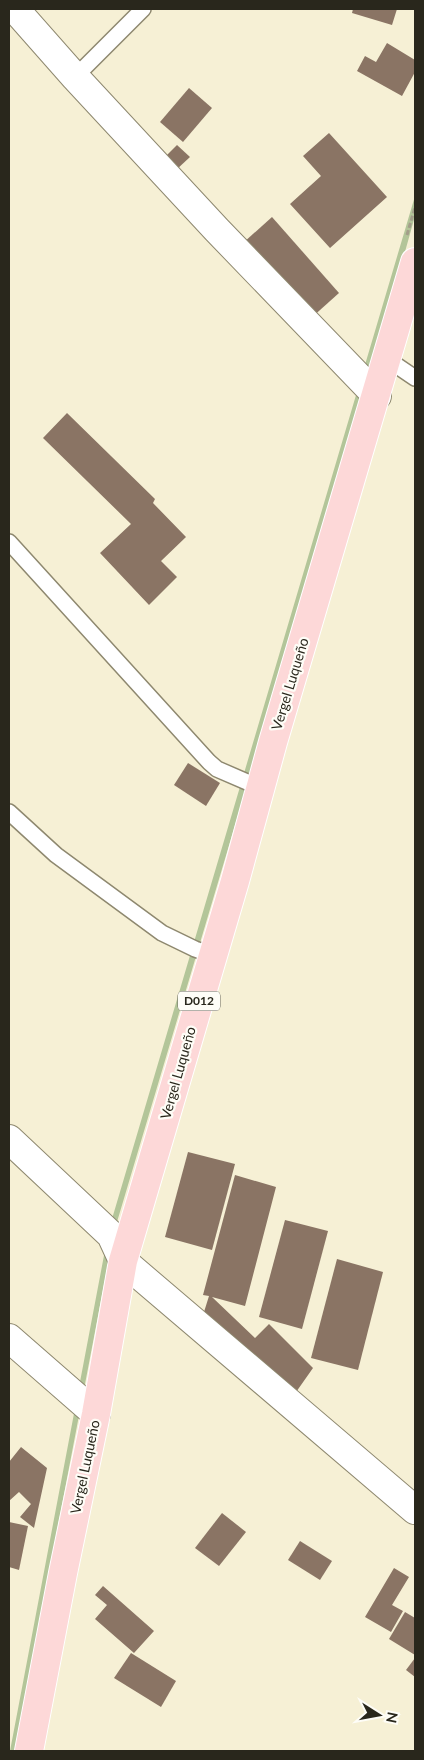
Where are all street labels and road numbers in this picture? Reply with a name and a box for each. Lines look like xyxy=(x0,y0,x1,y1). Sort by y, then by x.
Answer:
street label: Vergel Luqueño xyxy=(267,636,312,732)
road number: D012 xyxy=(178,991,220,1010)
street label: Vergel Luqueño xyxy=(156,1025,199,1121)
street label: Vergel Luqueño xyxy=(66,1418,103,1515)

